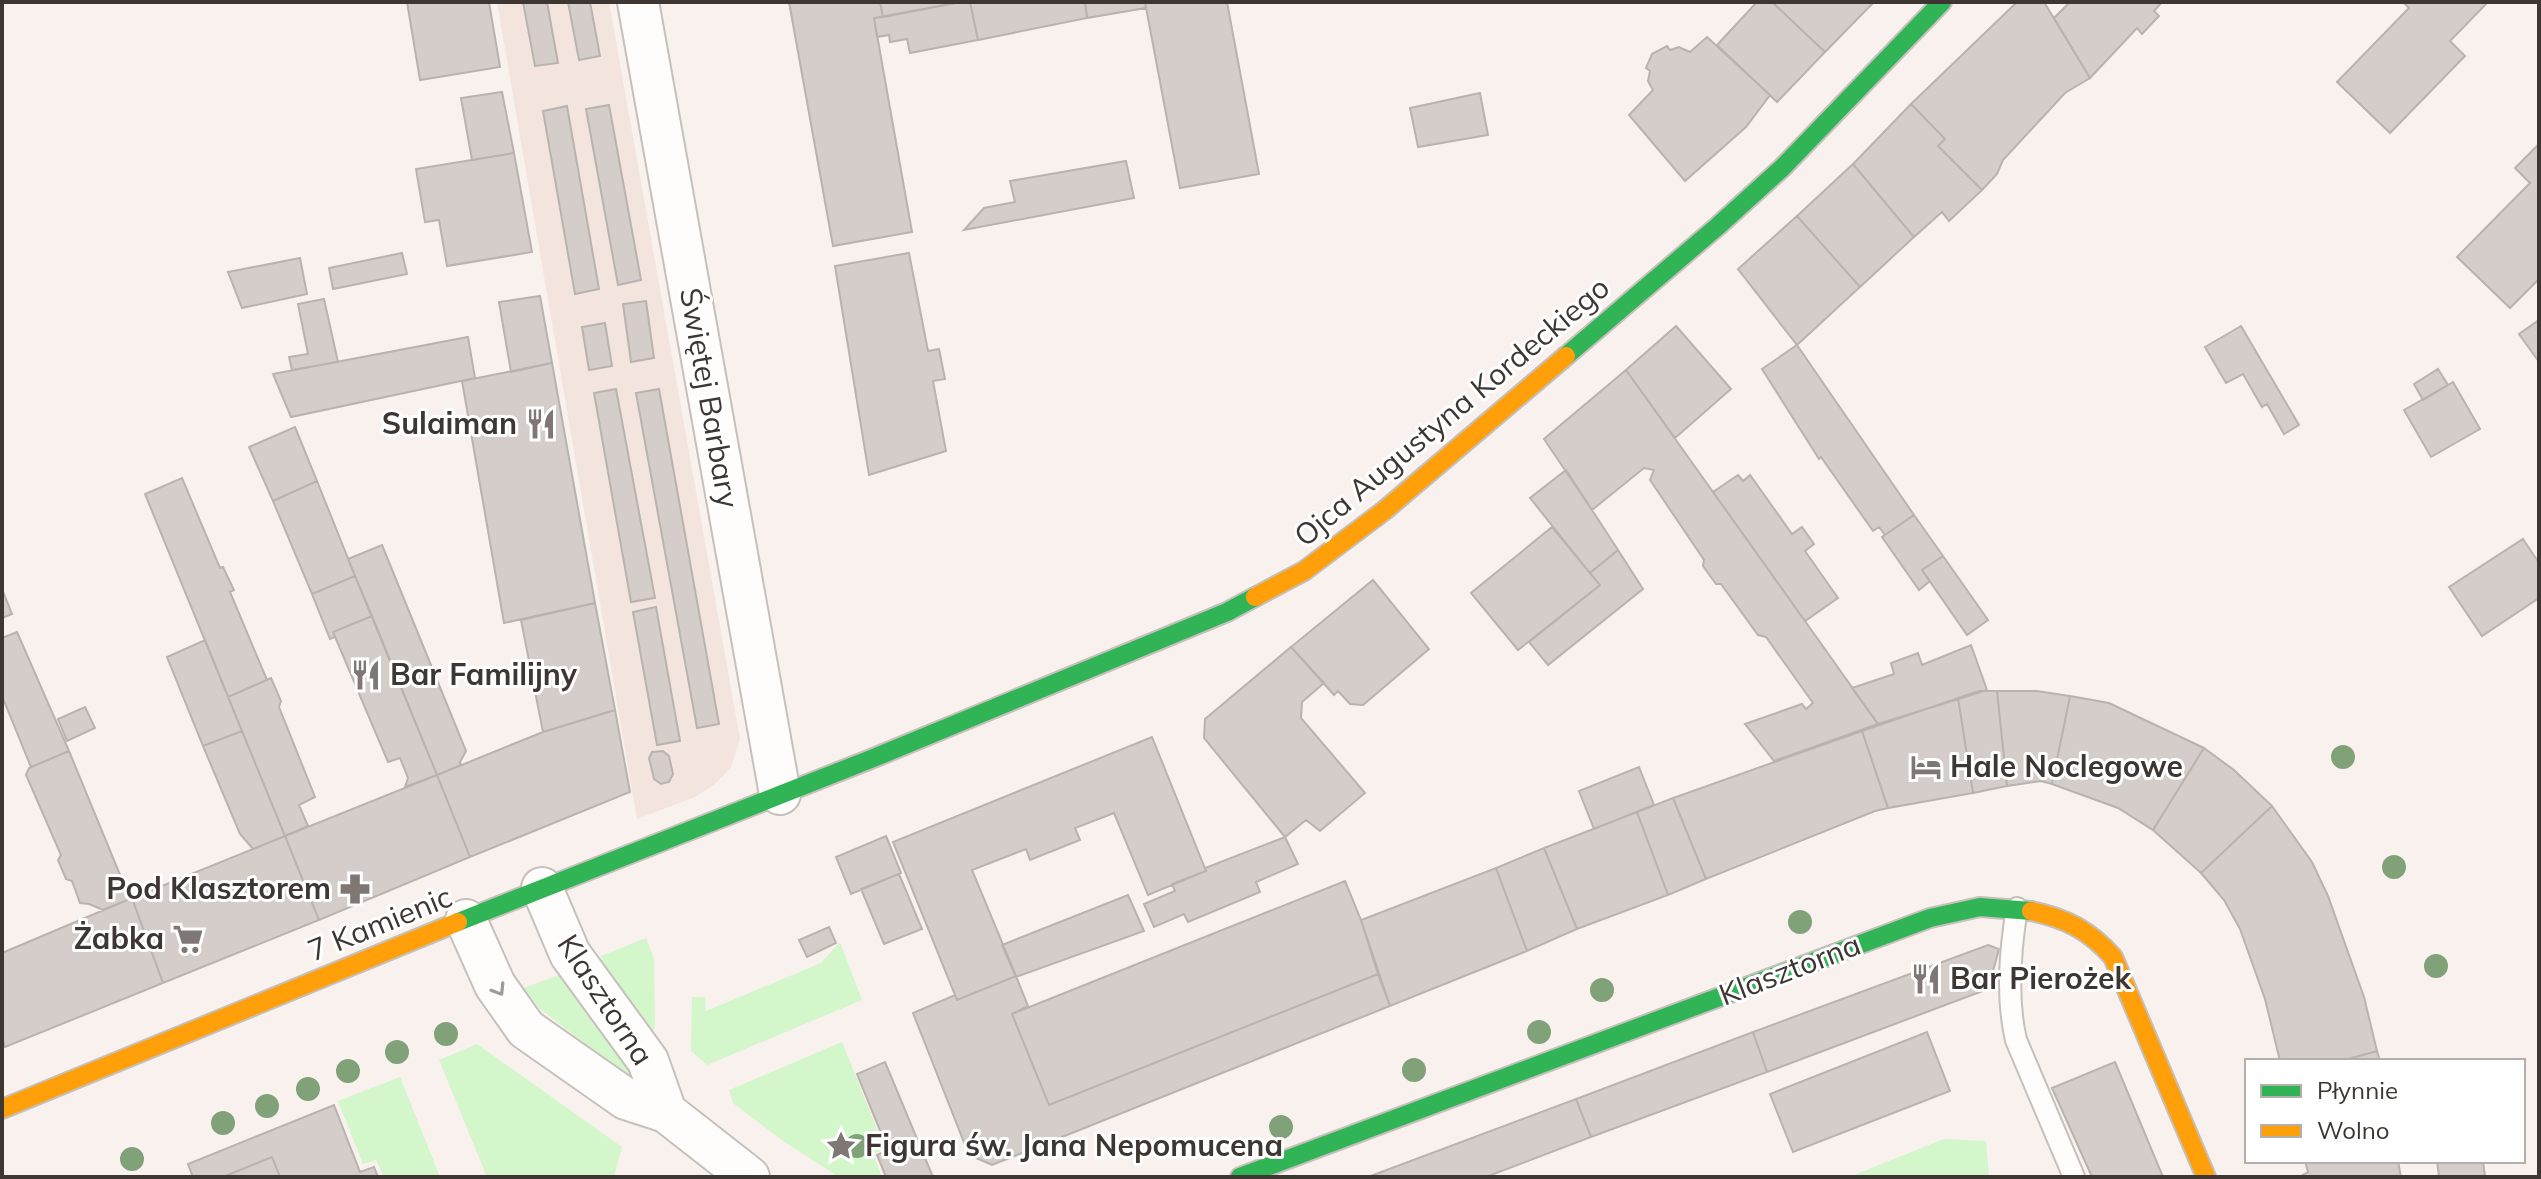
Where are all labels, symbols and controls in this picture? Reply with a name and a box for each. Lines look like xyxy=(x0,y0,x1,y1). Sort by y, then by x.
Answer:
street label: Ojca Augustyna Kordeckiego xyxy=(1286,268,1617,554)
street label: Świętej Barbary xyxy=(672,285,748,511)
place label: Sulaiman xyxy=(382,404,517,442)
restaurant icon: Sulaiman xyxy=(524,407,558,441)
place label: Bar Familijny xyxy=(390,655,578,693)
restaurant icon: Bar Familijny xyxy=(349,658,383,692)
place label: Hale Noclegowe xyxy=(1950,747,2183,785)
hotel icon: Hale Noclegowe xyxy=(1909,750,1943,784)
place label: Pod Klasztorem xyxy=(106,869,331,907)
pharmacy icon: Pod Klasztorem xyxy=(338,872,372,906)
street label: 7 Kamienic xyxy=(302,877,457,969)
place label: Żabka xyxy=(74,919,164,957)
supermarket icon: Żabka xyxy=(171,922,205,956)
street label: Klasztorna xyxy=(1714,925,1866,1013)
street label: Klasztorna xyxy=(549,927,662,1072)
place label: Bar Pierożek xyxy=(1950,959,2133,997)
restaurant icon: Bar Pierożek xyxy=(1909,962,1943,996)
one-way arrow xyxy=(490,981,505,996)
legend xyxy=(2245,1059,2525,1163)
text: Płynnie xyxy=(2317,1075,2398,1105)
text: Wolno xyxy=(2317,1115,2389,1145)
place label: Figura św. Jana Nepomucena xyxy=(865,1126,1283,1164)
place icon: Figura św. Jana Nepomucena xyxy=(824,1129,858,1163)

